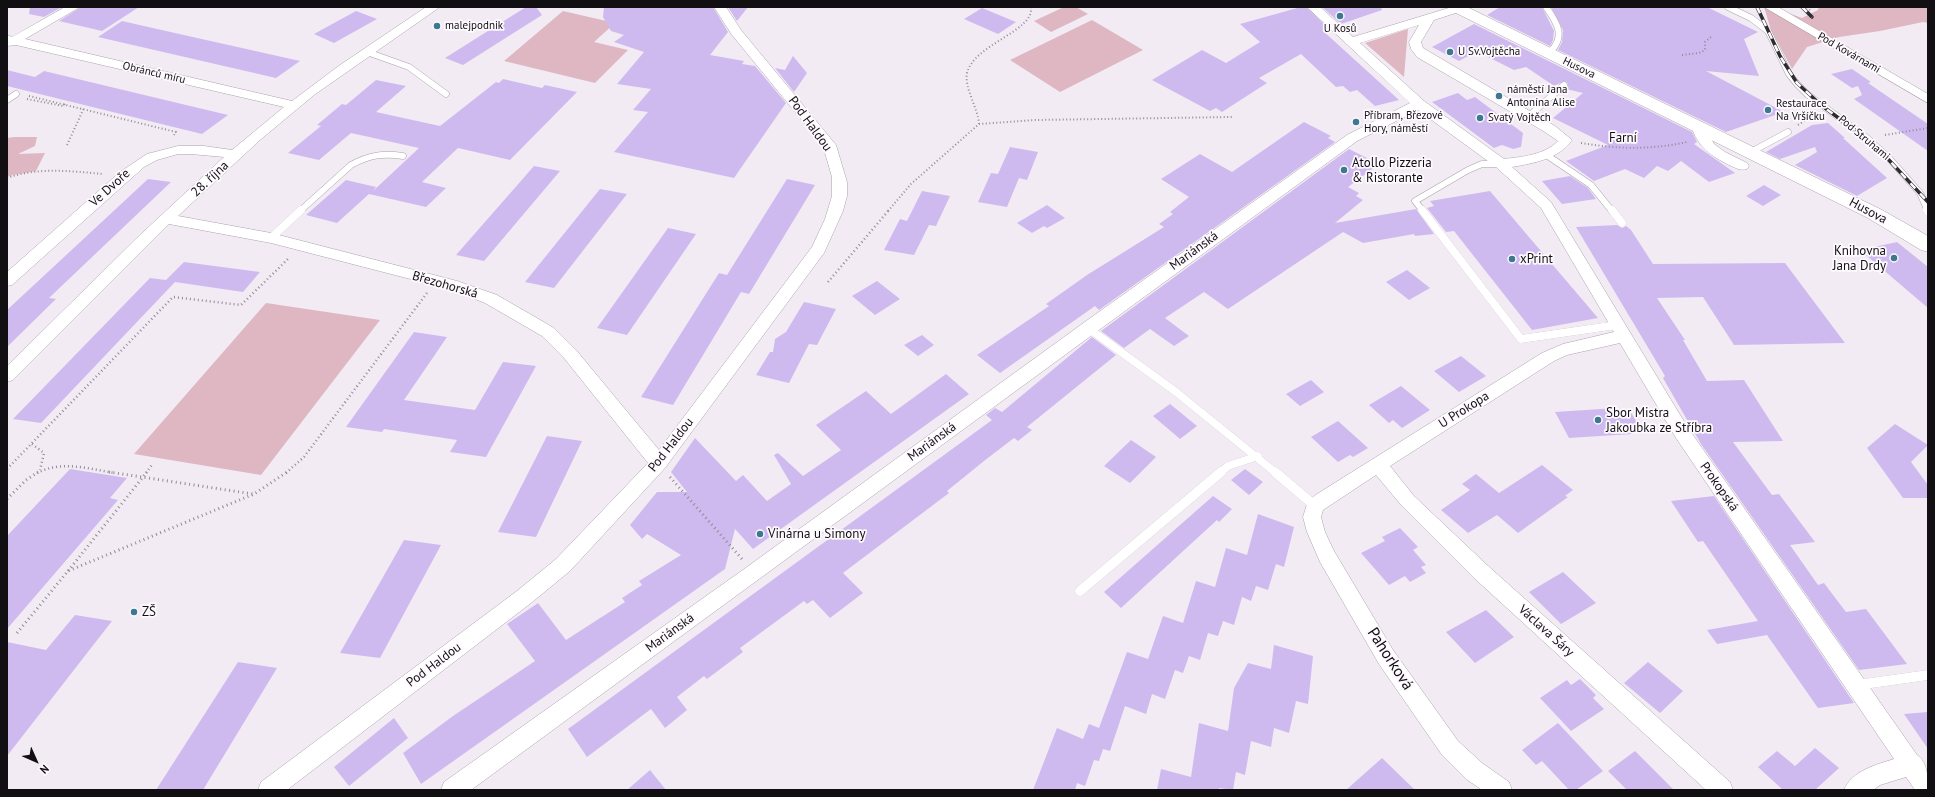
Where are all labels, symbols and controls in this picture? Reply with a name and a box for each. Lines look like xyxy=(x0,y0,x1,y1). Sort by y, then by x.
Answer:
marker: U Kosů xyxy=(1335,11,1345,21)
place label: malejpodnik xyxy=(445,19,503,33)
marker: malejpodnik xyxy=(432,21,442,31)
place label: U Kosů xyxy=(1324,22,1356,36)
street label: Pod Kovárnami xyxy=(1815,30,1883,76)
place label: U Sv.Vojtěcha xyxy=(1458,45,1520,59)
marker: U Sv.Vojtěcha xyxy=(1445,47,1455,57)
street label: Husova xyxy=(1561,55,1597,81)
street label: Obránců míru xyxy=(121,59,187,87)
place label: náměstí Jana Antonína Alise xyxy=(1507,83,1575,109)
marker: náměstí Jana Antonína Alise xyxy=(1494,91,1504,101)
street label: Pod Haldou xyxy=(785,93,835,155)
place label: Restaurace Na Vršíčku xyxy=(1776,97,1827,123)
marker: Restaurace Na Vršíčku xyxy=(1763,105,1773,115)
place label: Příbram, Březové Hory, náměstí xyxy=(1364,109,1443,135)
place label: Svatý Vojtěch xyxy=(1488,111,1551,125)
marker: Svatý Vojtěch xyxy=(1475,113,1485,123)
street label: Pod Struhami xyxy=(1836,113,1892,163)
marker: Příbram, Březové Hory, náměstí xyxy=(1351,117,1361,127)
street label: Farní xyxy=(1609,130,1637,146)
place label: Atollo Pizzeria & Ristorante xyxy=(1352,155,1432,186)
street label: 28. října xyxy=(188,158,232,200)
marker: Atollo Pizzeria & Ristorante xyxy=(1339,165,1349,175)
street label: Ve Dvoře xyxy=(87,166,133,210)
street label: Husova xyxy=(1846,195,1890,227)
street label: Mariánská xyxy=(1167,228,1221,274)
place label: Knihovna Jana Drdy xyxy=(1833,243,1886,274)
place label: xPrint xyxy=(1520,251,1553,267)
marker: Knihovna Jana Drdy xyxy=(1889,253,1899,263)
marker: xPrint xyxy=(1507,254,1517,264)
street label: Březohorská xyxy=(410,268,480,302)
street label: U Prokopa xyxy=(1436,388,1492,432)
place label: Sbor Mistra Jakoubka ze Stříbra xyxy=(1606,405,1712,436)
street label: Pod Haldou xyxy=(645,415,697,475)
marker: Sbor Mistra Jakoubka ze Stříbra xyxy=(1593,415,1603,425)
street label: Mariánská xyxy=(905,419,959,465)
street label: Prokopská xyxy=(1696,459,1742,515)
place label: Vinárna u Simony xyxy=(768,526,865,542)
marker: Vinárna u Simony xyxy=(755,529,765,539)
street label: Václava Šáry xyxy=(1515,602,1577,660)
place label: ZŠ xyxy=(142,604,156,620)
marker: ZŠ xyxy=(129,607,139,617)
street label: Mariánská xyxy=(643,610,697,656)
street label: Pahorková xyxy=(1363,624,1417,694)
street label: Pod Haldou xyxy=(404,639,464,691)
north arrow xyxy=(16,741,56,781)
text: N xyxy=(37,762,52,777)

